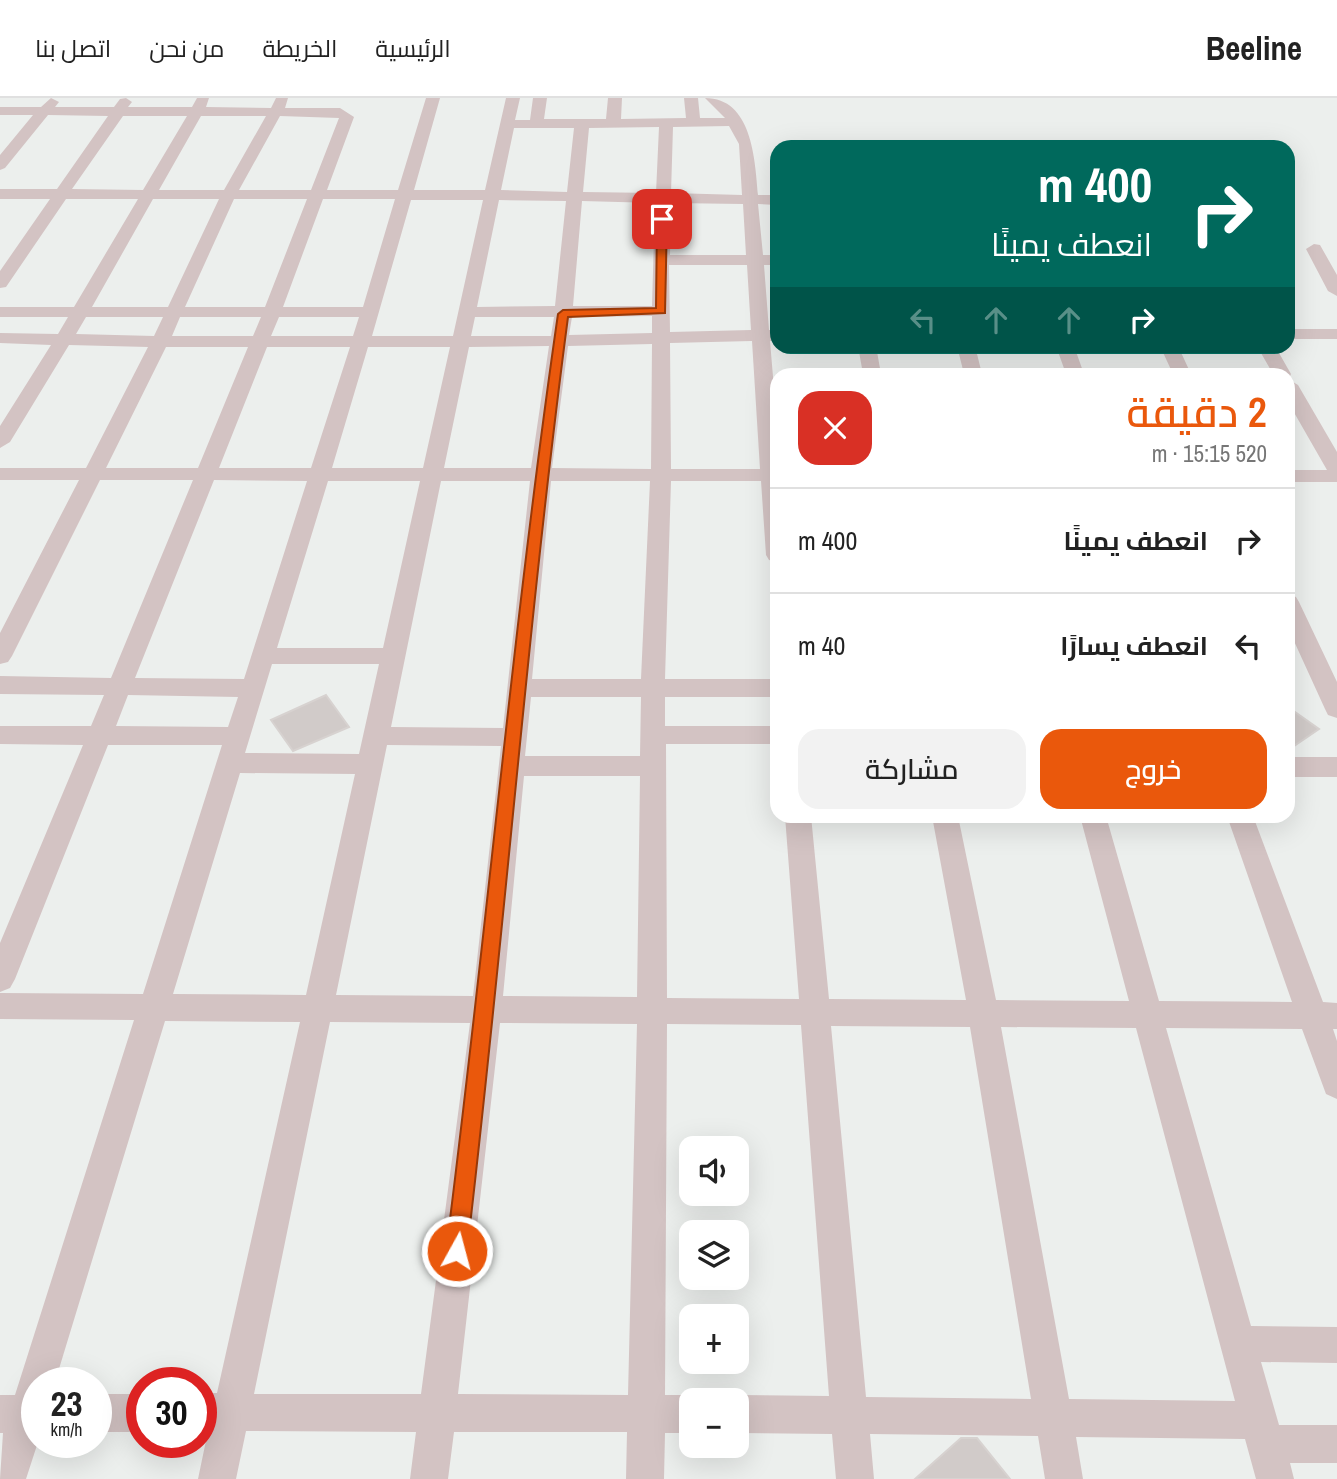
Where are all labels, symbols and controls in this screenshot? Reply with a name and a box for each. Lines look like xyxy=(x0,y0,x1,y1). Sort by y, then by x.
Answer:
text: Beeline xyxy=(1206,26,1302,70)
text: اتصل بنا xyxy=(35,32,111,64)
text: من نحن xyxy=(149,32,224,64)
text: الخريطة xyxy=(262,32,337,64)
text: الرئيسية xyxy=(375,32,451,64)
text: 400 m xyxy=(1038,151,1152,217)
icon: right xyxy=(1176,168,1267,259)
pin xyxy=(632,189,692,249)
icon: arrive xyxy=(643,200,681,238)
text: انعطف يمينًا xyxy=(991,223,1152,266)
icon: left xyxy=(904,301,942,339)
icon: ahead xyxy=(977,301,1015,339)
icon: ahead xyxy=(1050,301,1088,339)
icon: right xyxy=(1123,301,1161,339)
text: 2 دقيقة xyxy=(1126,384,1267,440)
button: close xyxy=(798,391,872,465)
text: 520 m · 15:15 xyxy=(1152,438,1267,469)
icon: right xyxy=(1229,522,1267,560)
text: 400 m xyxy=(798,523,857,558)
text: انعطف يمينًا xyxy=(1063,523,1208,558)
icon: left xyxy=(1229,627,1267,665)
text: 40 m xyxy=(798,628,845,663)
text: انعطف يسارًا xyxy=(1060,628,1208,663)
button: مشاركة xyxy=(798,729,1026,809)
button: خروج xyxy=(1040,729,1267,809)
map controls xyxy=(679,1136,749,1458)
button: sound xyxy=(679,1136,749,1206)
position arrow xyxy=(420,1214,494,1288)
button: layers xyxy=(679,1220,749,1290)
button: + xyxy=(679,1304,749,1374)
speed limit sign: 30 xyxy=(126,1367,217,1458)
text: 23 xyxy=(51,1380,82,1427)
button: − xyxy=(679,1388,749,1458)
text: km/h xyxy=(51,1417,83,1442)

